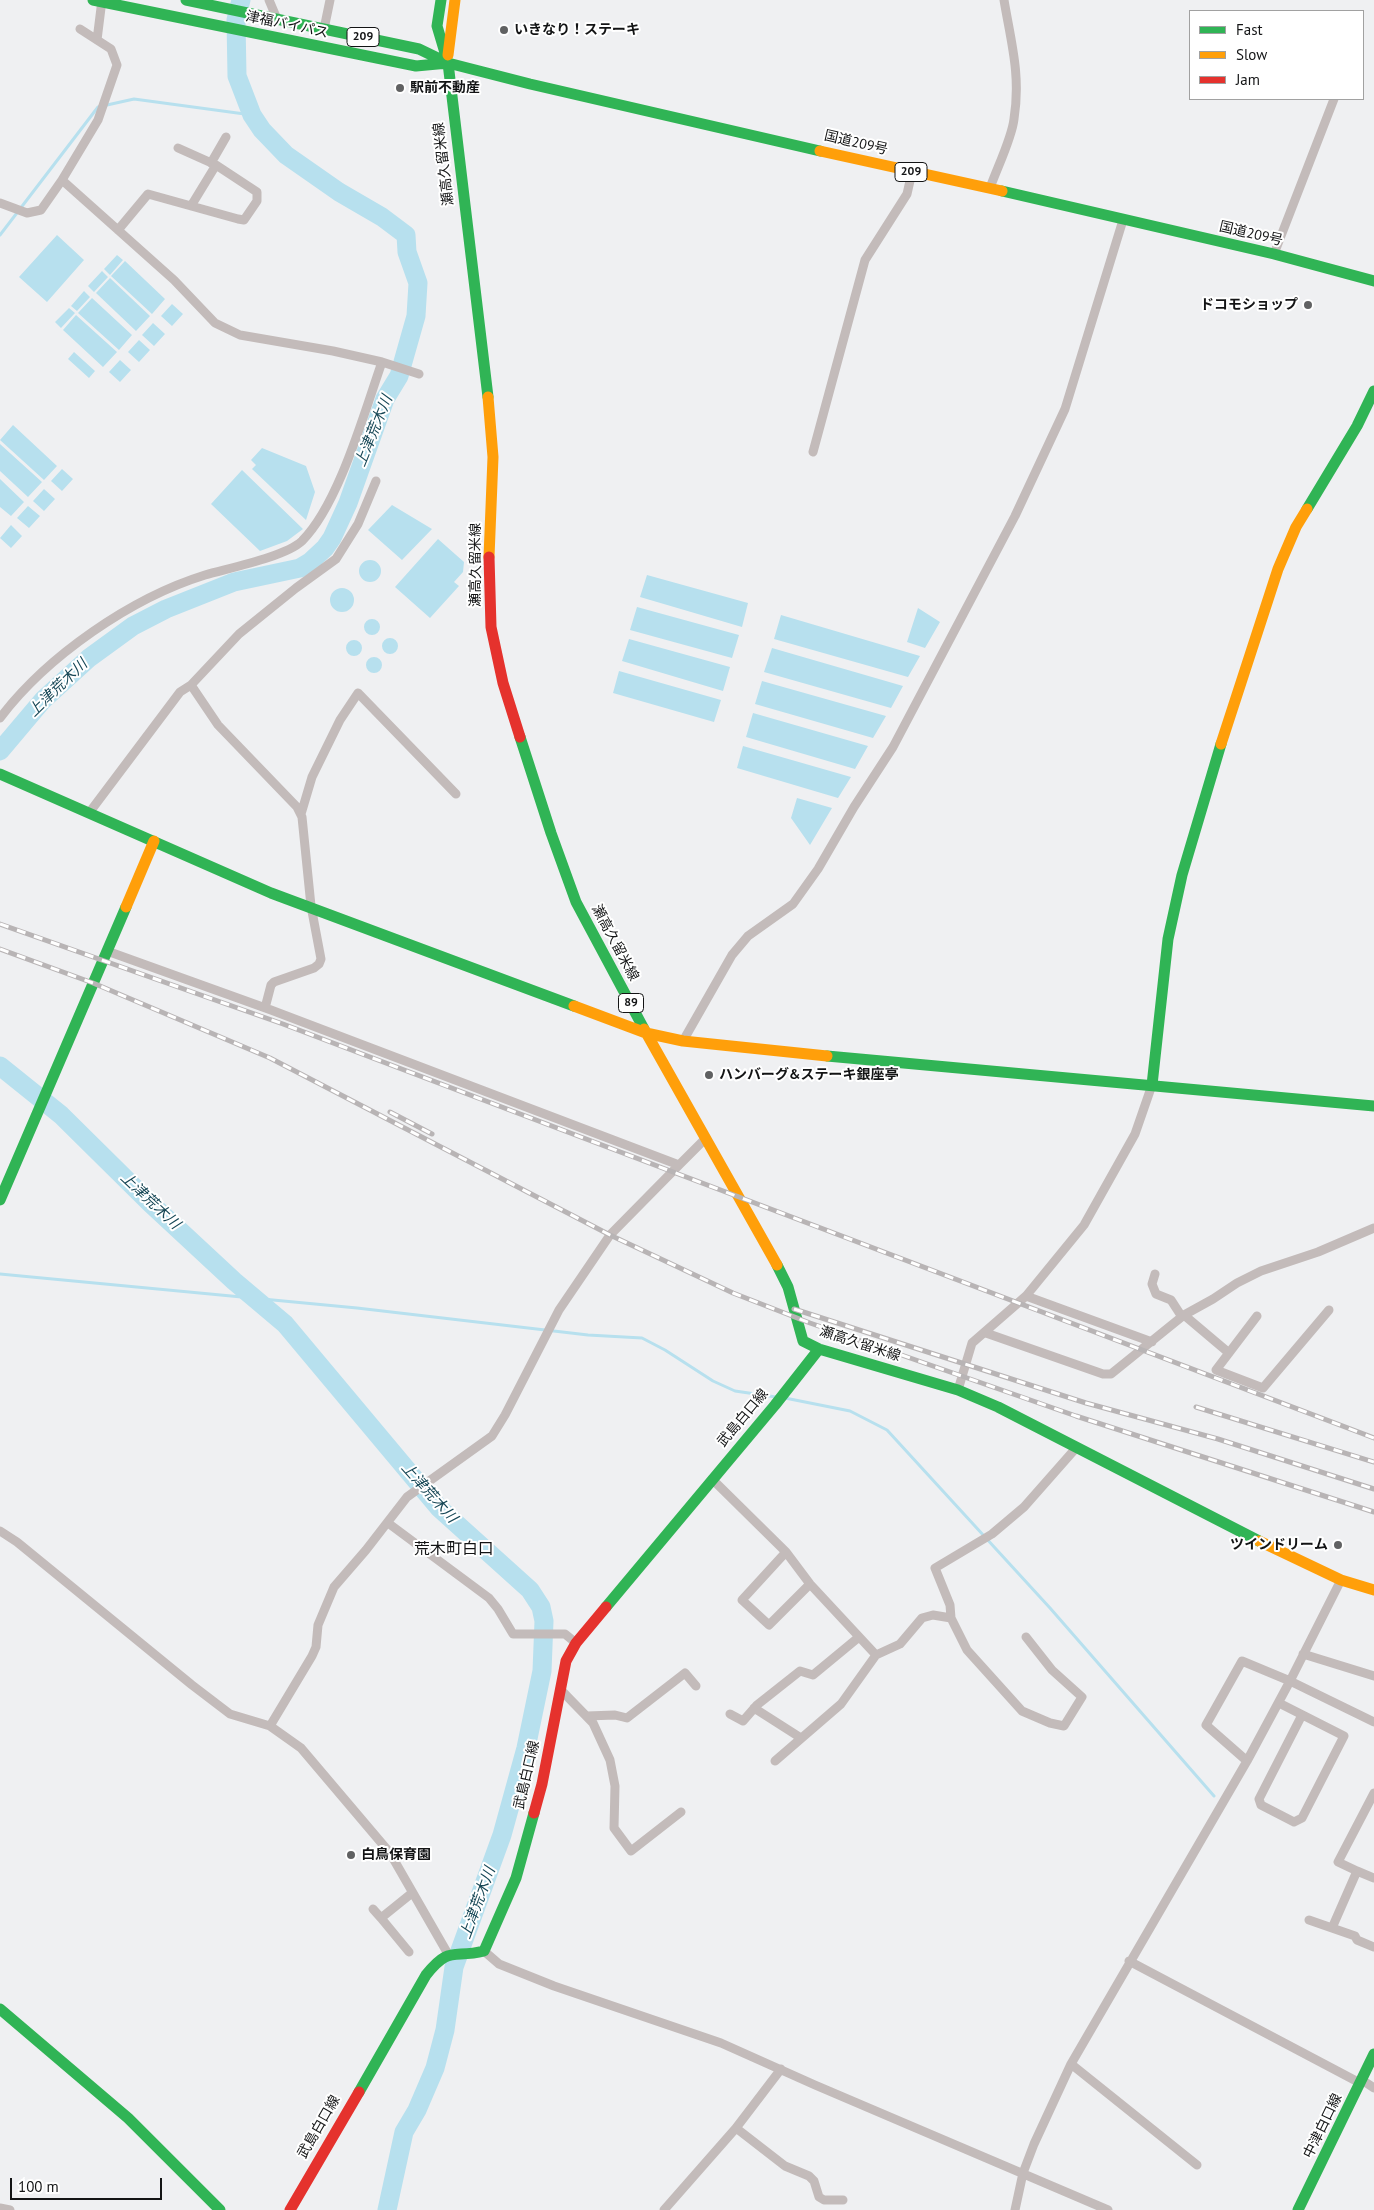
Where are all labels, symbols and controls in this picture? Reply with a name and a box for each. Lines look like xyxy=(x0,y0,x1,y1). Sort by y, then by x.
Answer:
street label: 津福バイパス xyxy=(244,8,330,42)
legend xyxy=(1189,10,1364,100)
text: Fast xyxy=(1236,20,1263,39)
place label: いきなり！ステーキ xyxy=(514,22,640,38)
marker: いきなり！ステーキ xyxy=(498,24,510,36)
road number: 209 xyxy=(347,28,379,46)
text: Slow xyxy=(1236,45,1267,64)
text: Jam xyxy=(1236,70,1260,89)
place label: 駅前不動産 xyxy=(410,80,480,96)
marker: 駅前不動産 xyxy=(394,82,406,94)
street label: 瀬高久留米線 xyxy=(431,121,457,207)
street label: 国道209号 xyxy=(822,128,890,158)
road number: 209 xyxy=(895,162,927,182)
street label: 国道209号 xyxy=(1217,219,1285,249)
place label: ドコモショップ xyxy=(1200,297,1298,313)
marker: ドコモショップ xyxy=(1302,299,1314,311)
water label: 上津荒木川 xyxy=(352,393,396,469)
street label: 瀬高久留米線 xyxy=(468,523,484,607)
water label: 上津荒木川 xyxy=(25,655,91,721)
street label: 瀬高久留米線 xyxy=(588,902,642,984)
road number: 89 xyxy=(618,994,644,1012)
place label: ハンバーグ&ステーキ銀座亭 xyxy=(719,1067,898,1083)
marker: ハンバーグ&ステーキ銀座亭 xyxy=(703,1069,715,1081)
water label: 上津荒木川 xyxy=(116,1169,184,1233)
street label: 瀬高久留米線 xyxy=(817,1323,903,1365)
street label: 武島白口線 xyxy=(714,1386,772,1450)
water label: 上津荒木川 xyxy=(397,1459,461,1527)
place label: ツインドリーム xyxy=(1230,1537,1328,1553)
district label: 荒木町白口 xyxy=(414,1539,494,1559)
marker: ツインドリーム xyxy=(1332,1539,1344,1551)
street label: 武島白口線 xyxy=(511,1739,543,1811)
place label: 白鳥保育園 xyxy=(361,1847,431,1863)
marker: 白鳥保育園 xyxy=(345,1849,357,1861)
water label: 上津荒木川 xyxy=(457,1865,499,1941)
street label: 中津白口線 xyxy=(1300,2091,1346,2161)
street label: 武島白口線 xyxy=(294,2092,344,2162)
scale bar xyxy=(12,2168,165,2200)
text: 100 m xyxy=(18,2177,59,2196)

